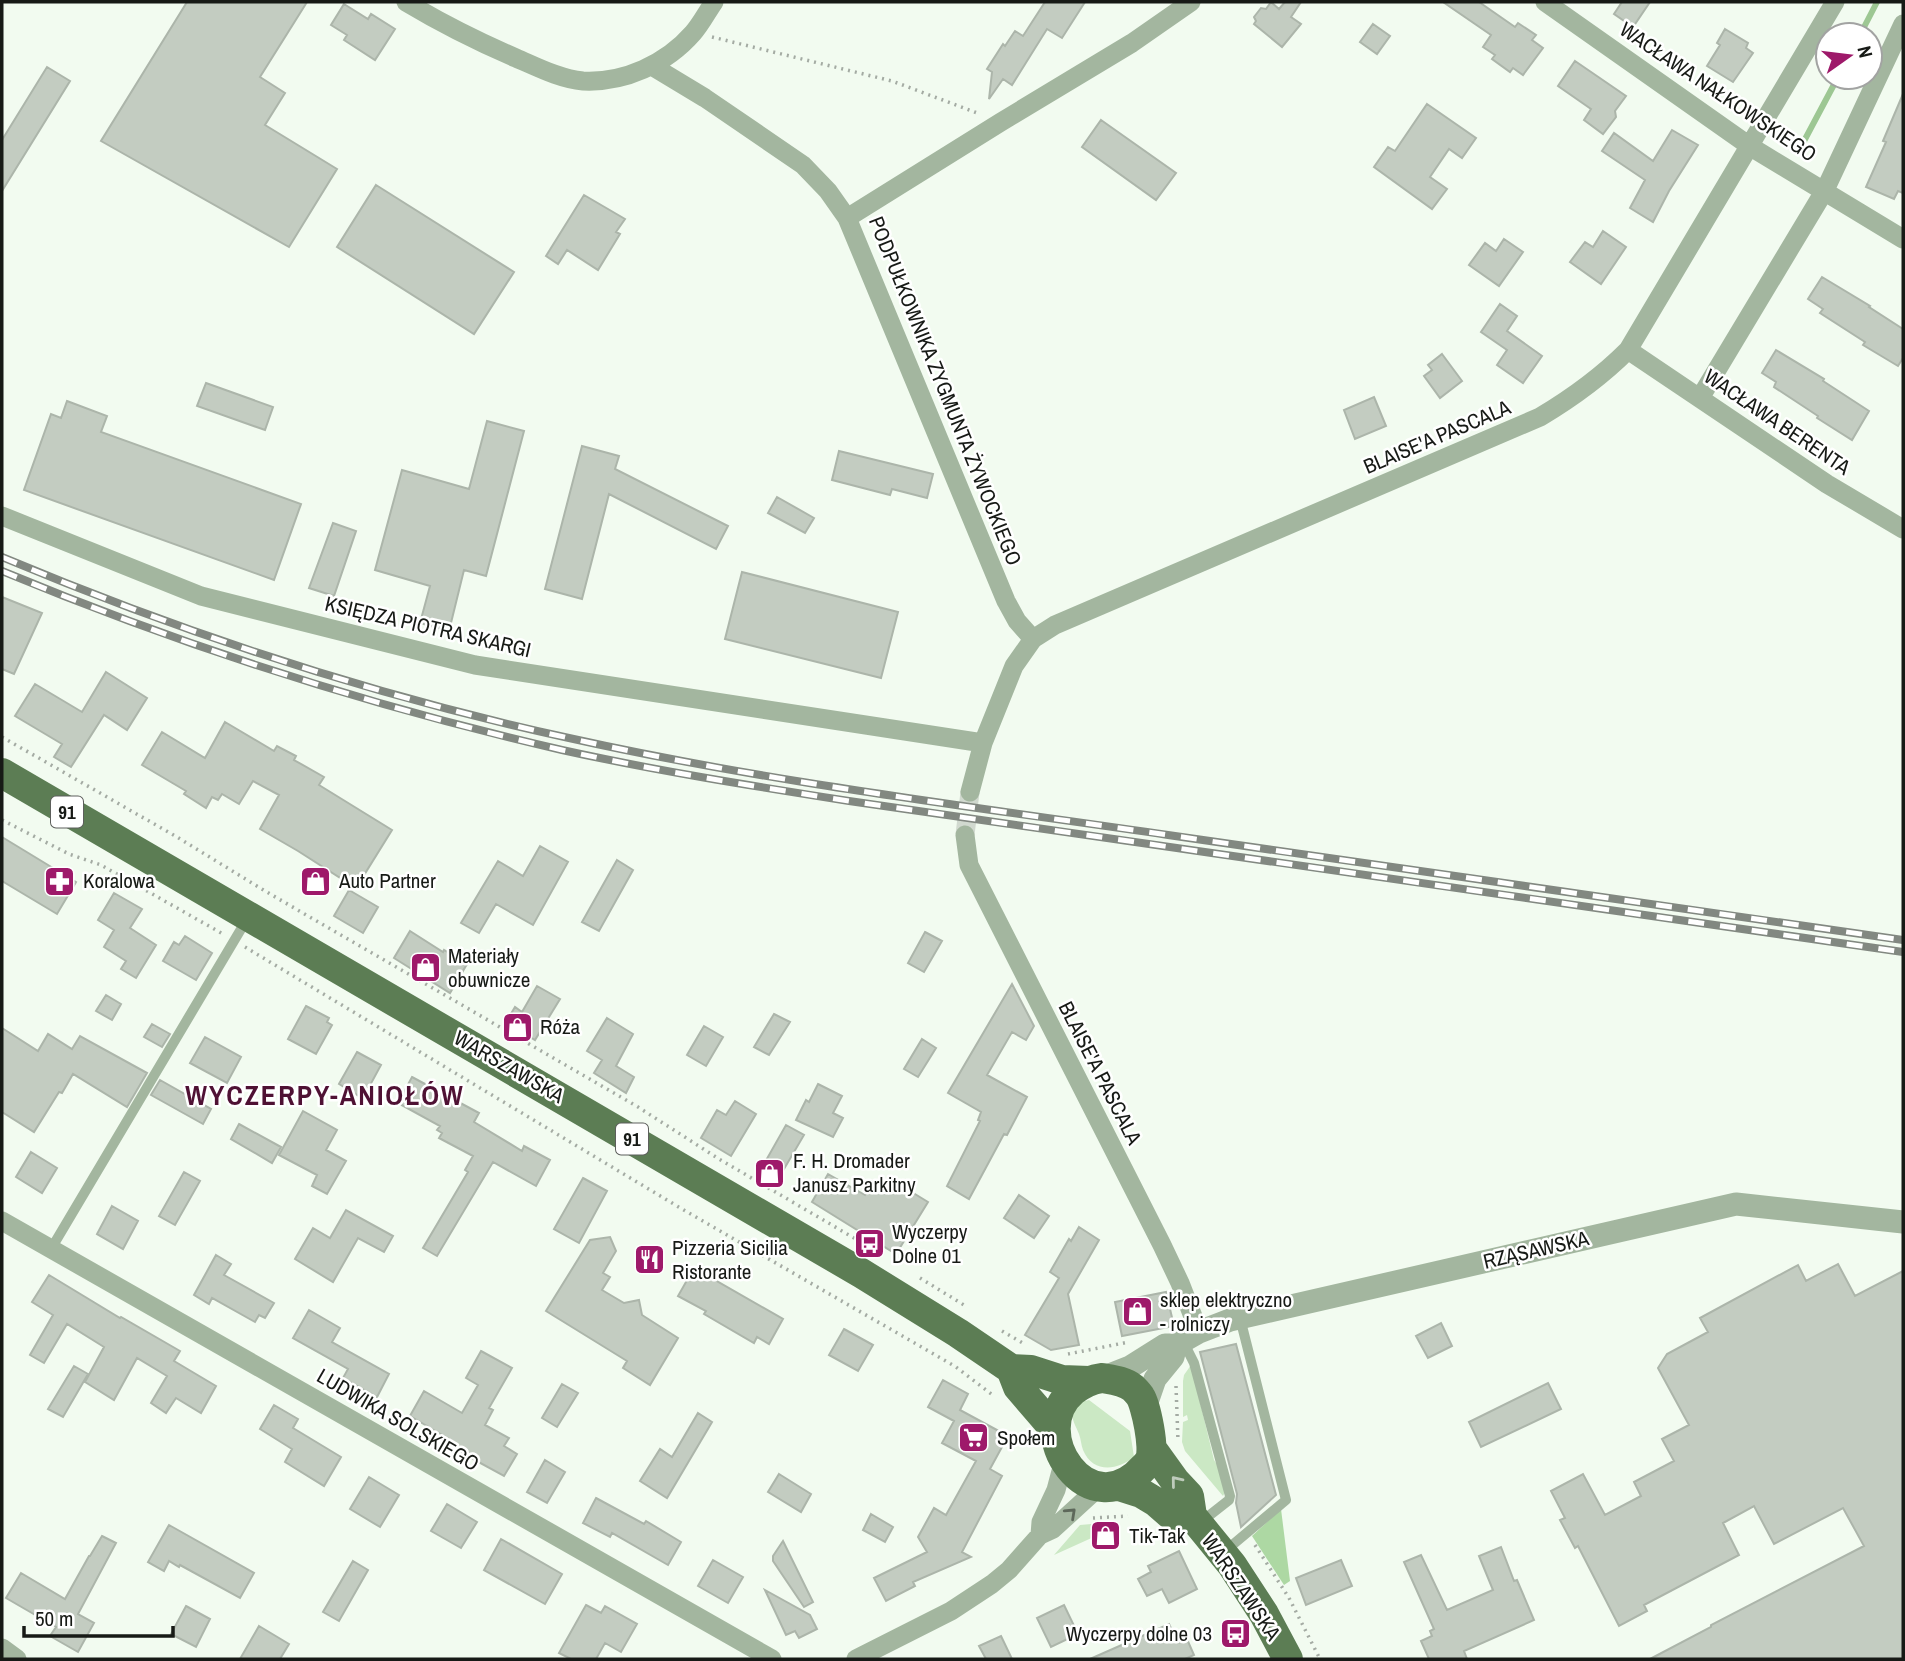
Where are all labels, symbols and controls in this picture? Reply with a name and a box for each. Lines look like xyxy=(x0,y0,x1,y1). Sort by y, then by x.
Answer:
street label: WACŁAWA NAŁKOWSKIEGO xyxy=(1614,15,1822,168)
north arrow xyxy=(1814,21,1884,91)
text: N xyxy=(1852,43,1879,60)
street label: PODPUŁKOWNIKA ZYGMUNTA ŻYWOCKIEGO xyxy=(862,212,1029,570)
street label: WACŁAWA BERENTA xyxy=(1698,362,1857,482)
street label: BLAISE'A PASCALA xyxy=(1359,392,1515,481)
street label: KSIĘDZA PIOTRA SKARGI xyxy=(322,589,534,664)
road number: 91 xyxy=(51,796,83,828)
pharmacy icon: Koralowa xyxy=(43,864,77,898)
shop icon: Auto Partner xyxy=(299,864,333,898)
place label: Koralowa xyxy=(83,866,155,895)
place label: Auto Partner xyxy=(338,866,436,895)
place label: Materiały obuwnicze xyxy=(448,941,530,994)
shop icon: Materiały obuwnicze xyxy=(408,951,442,985)
street label: BLAISE'A PASCALA xyxy=(1052,996,1149,1150)
shop icon: Róża xyxy=(500,1010,534,1044)
place label: Róża xyxy=(540,1012,581,1041)
street label: WARSZAWSKA xyxy=(449,1023,570,1110)
district label: WYCZERPY-ANIOŁÓW xyxy=(185,1076,465,1114)
road number: 91 xyxy=(616,1124,648,1154)
place label: F. H. Dromader Janusz Parkitny xyxy=(793,1146,916,1199)
shop icon: F. H. Dromader Janusz Parkitny xyxy=(753,1156,787,1190)
place label: Wyczerpy Dolne 01 xyxy=(892,1217,968,1270)
street label: RZĄSAWSKA xyxy=(1480,1223,1592,1276)
bus stop icon: Wyczerpy Dolne 01 xyxy=(852,1227,886,1261)
place label: Pizzeria Sicilia Ristorante xyxy=(672,1233,788,1286)
restaurant icon: Pizzeria Sicilia Ristorante xyxy=(632,1243,666,1277)
place label: sklep elektryczno - rolniczy xyxy=(1160,1285,1292,1338)
shop icon: sklep elektryczno - rolniczy xyxy=(1120,1295,1154,1329)
street label: LUDWIKA SOLSKIEGO xyxy=(312,1361,485,1478)
supermarket icon: Społem xyxy=(957,1421,991,1455)
place label: Społem xyxy=(997,1423,1055,1452)
one-way arrow xyxy=(1172,1476,1184,1489)
one-way arrow xyxy=(1063,1508,1076,1521)
shop icon: Tik-Tak xyxy=(1089,1519,1123,1553)
place label: Tik-Tak xyxy=(1129,1521,1186,1550)
street label: WARSZAWSKA xyxy=(1195,1528,1288,1646)
scale bar xyxy=(24,1594,173,1638)
text: 50 m xyxy=(35,1604,73,1633)
bus stop icon: Wyczerpy dolne 03 xyxy=(1218,1617,1252,1651)
place label: Wyczerpy dolne 03 xyxy=(1066,1619,1212,1648)

